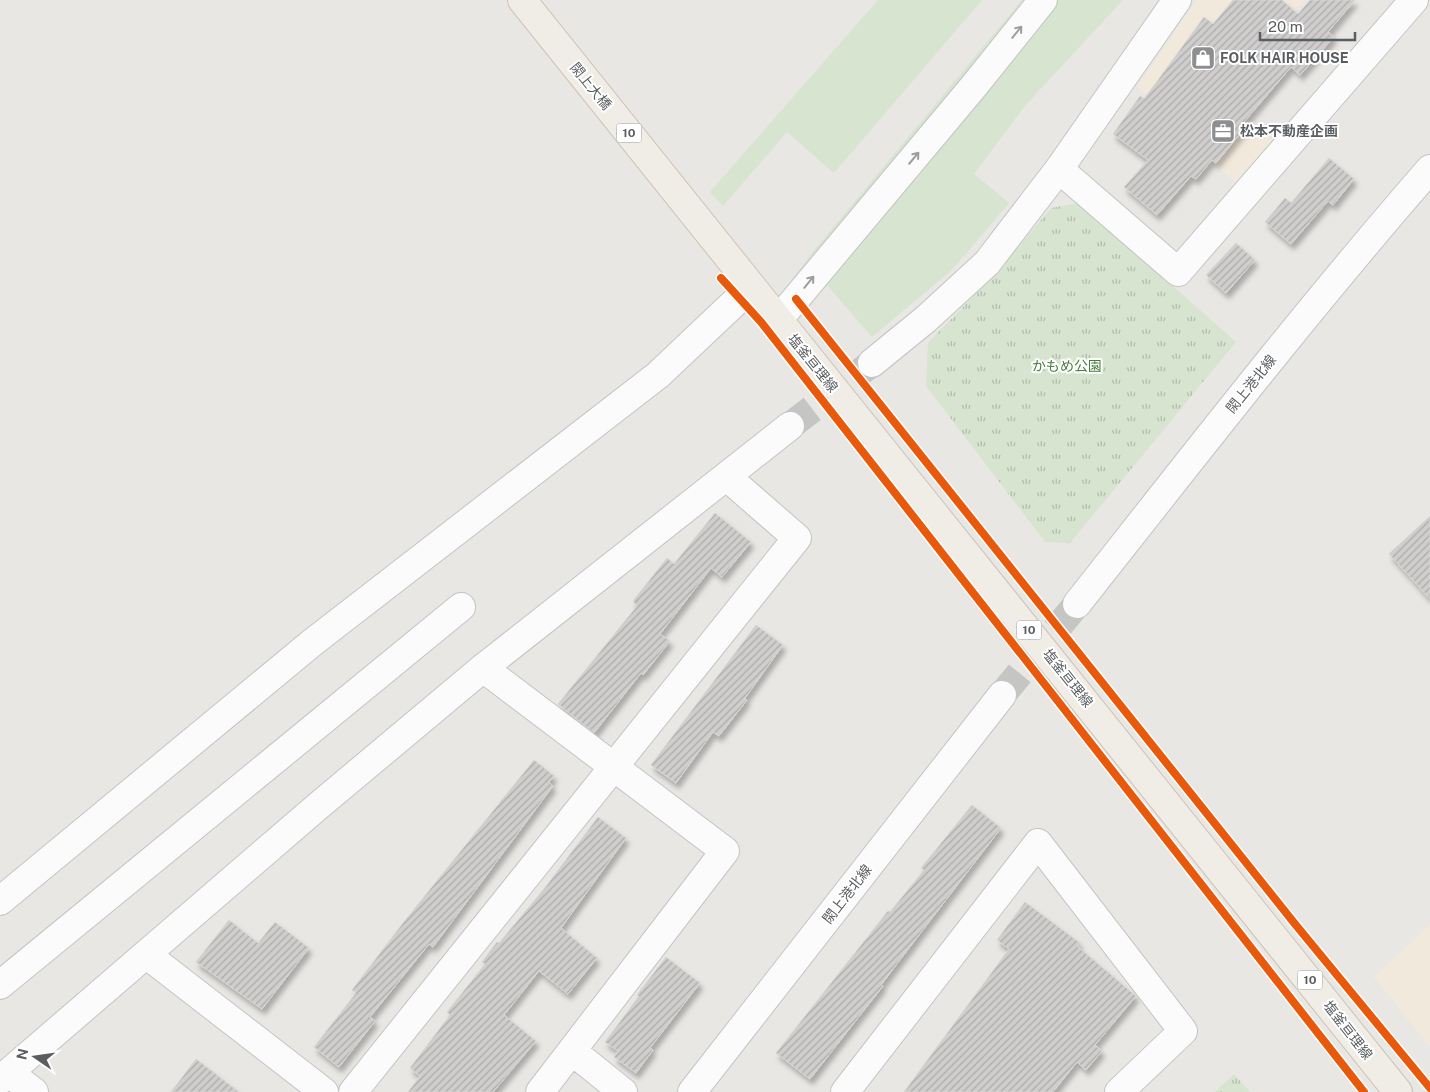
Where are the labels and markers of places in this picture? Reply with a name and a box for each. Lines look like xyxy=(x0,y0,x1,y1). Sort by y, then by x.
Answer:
shop icon: FOLK HAIR HOUSE xyxy=(1190,45,1216,71)
place label: FOLK HAIR HOUSE xyxy=(1220,50,1349,66)
office icon: 松本不動産企画 xyxy=(1210,118,1236,144)
place label: 松本不動産企画 xyxy=(1240,123,1338,139)

